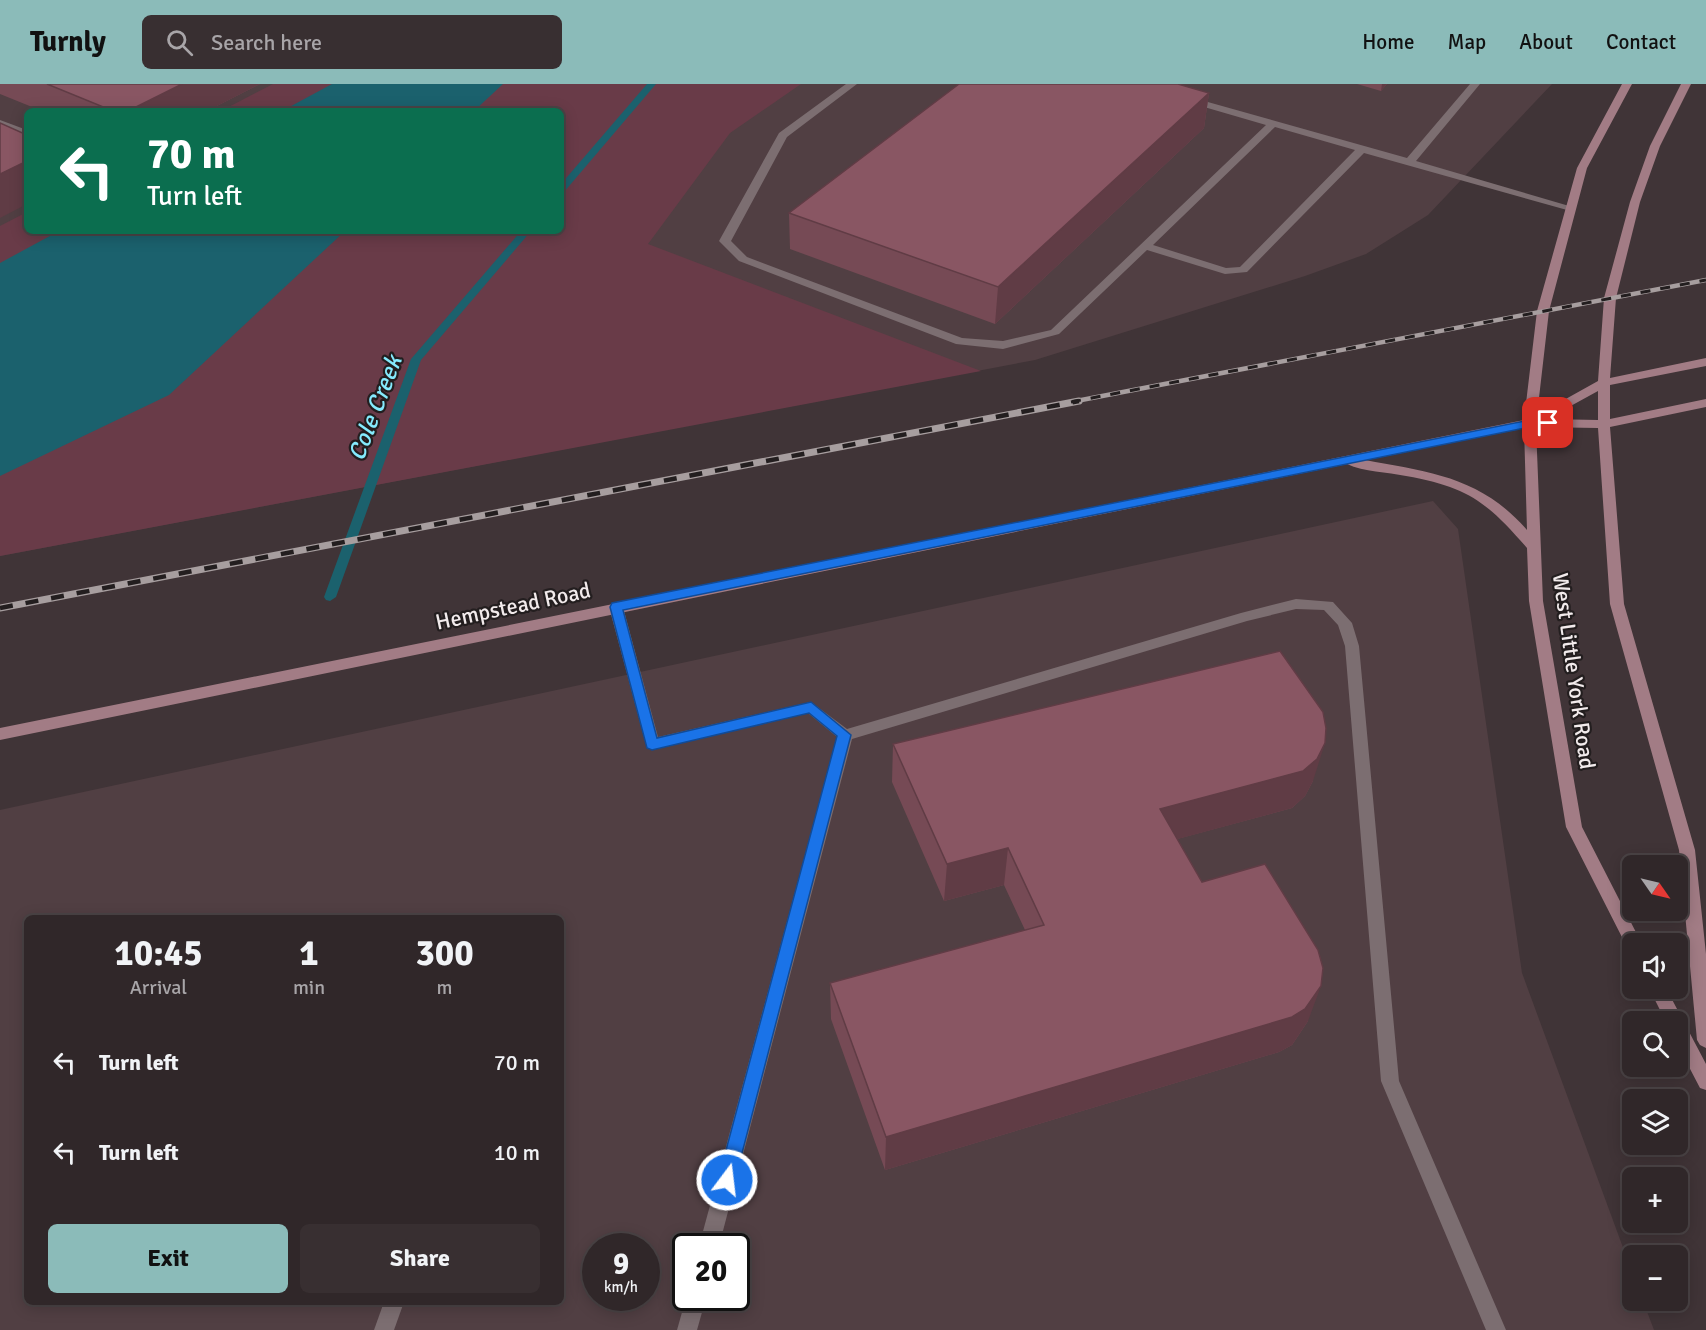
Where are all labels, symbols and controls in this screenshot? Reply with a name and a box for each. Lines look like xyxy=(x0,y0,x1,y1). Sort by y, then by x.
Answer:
search box xyxy=(142,15,562,69)
text: Turnly xyxy=(30,25,106,59)
icon: search xyxy=(163,26,196,59)
text: Search here xyxy=(211,29,322,56)
text: Home xyxy=(1362,29,1415,55)
text: Map xyxy=(1448,29,1486,55)
text: About xyxy=(1519,29,1573,55)
text: Contact xyxy=(1606,29,1676,55)
text: 70 m xyxy=(147,129,236,180)
icon: left xyxy=(48,132,126,210)
text: Turn left xyxy=(147,180,242,213)
water label: Cole Creek xyxy=(341,350,409,465)
pin xyxy=(1522,397,1573,448)
icon: arrive xyxy=(1531,406,1564,439)
street label: West Little York Road xyxy=(1547,571,1601,771)
street label: Hempstead Road xyxy=(433,576,593,636)
north arrow xyxy=(1622,855,1688,921)
map controls xyxy=(1622,855,1688,1311)
text: 10:45 xyxy=(114,931,203,976)
text: 1 xyxy=(299,931,319,976)
text: 300 xyxy=(415,931,474,976)
button: sound xyxy=(1622,933,1688,999)
text: Arrival xyxy=(130,975,187,1000)
text: min xyxy=(293,975,325,1000)
text: m xyxy=(437,975,453,1000)
button: search xyxy=(1622,1011,1688,1077)
icon: left xyxy=(48,1046,81,1079)
text: Turn left xyxy=(99,1049,179,1076)
text: 70 m xyxy=(494,1049,540,1076)
button: layers xyxy=(1622,1089,1688,1155)
icon: left xyxy=(48,1136,81,1169)
text: Turn left xyxy=(99,1139,179,1166)
text: 10 m xyxy=(494,1139,540,1166)
position arrow xyxy=(695,1148,759,1212)
button: + xyxy=(1622,1167,1688,1233)
button: Exit xyxy=(48,1224,288,1293)
button: Share xyxy=(300,1224,540,1293)
speed limit sign: 20 xyxy=(672,1233,750,1311)
button: − xyxy=(1622,1245,1688,1311)
text: 9 xyxy=(613,1246,629,1283)
text: km/h xyxy=(604,1278,638,1296)

